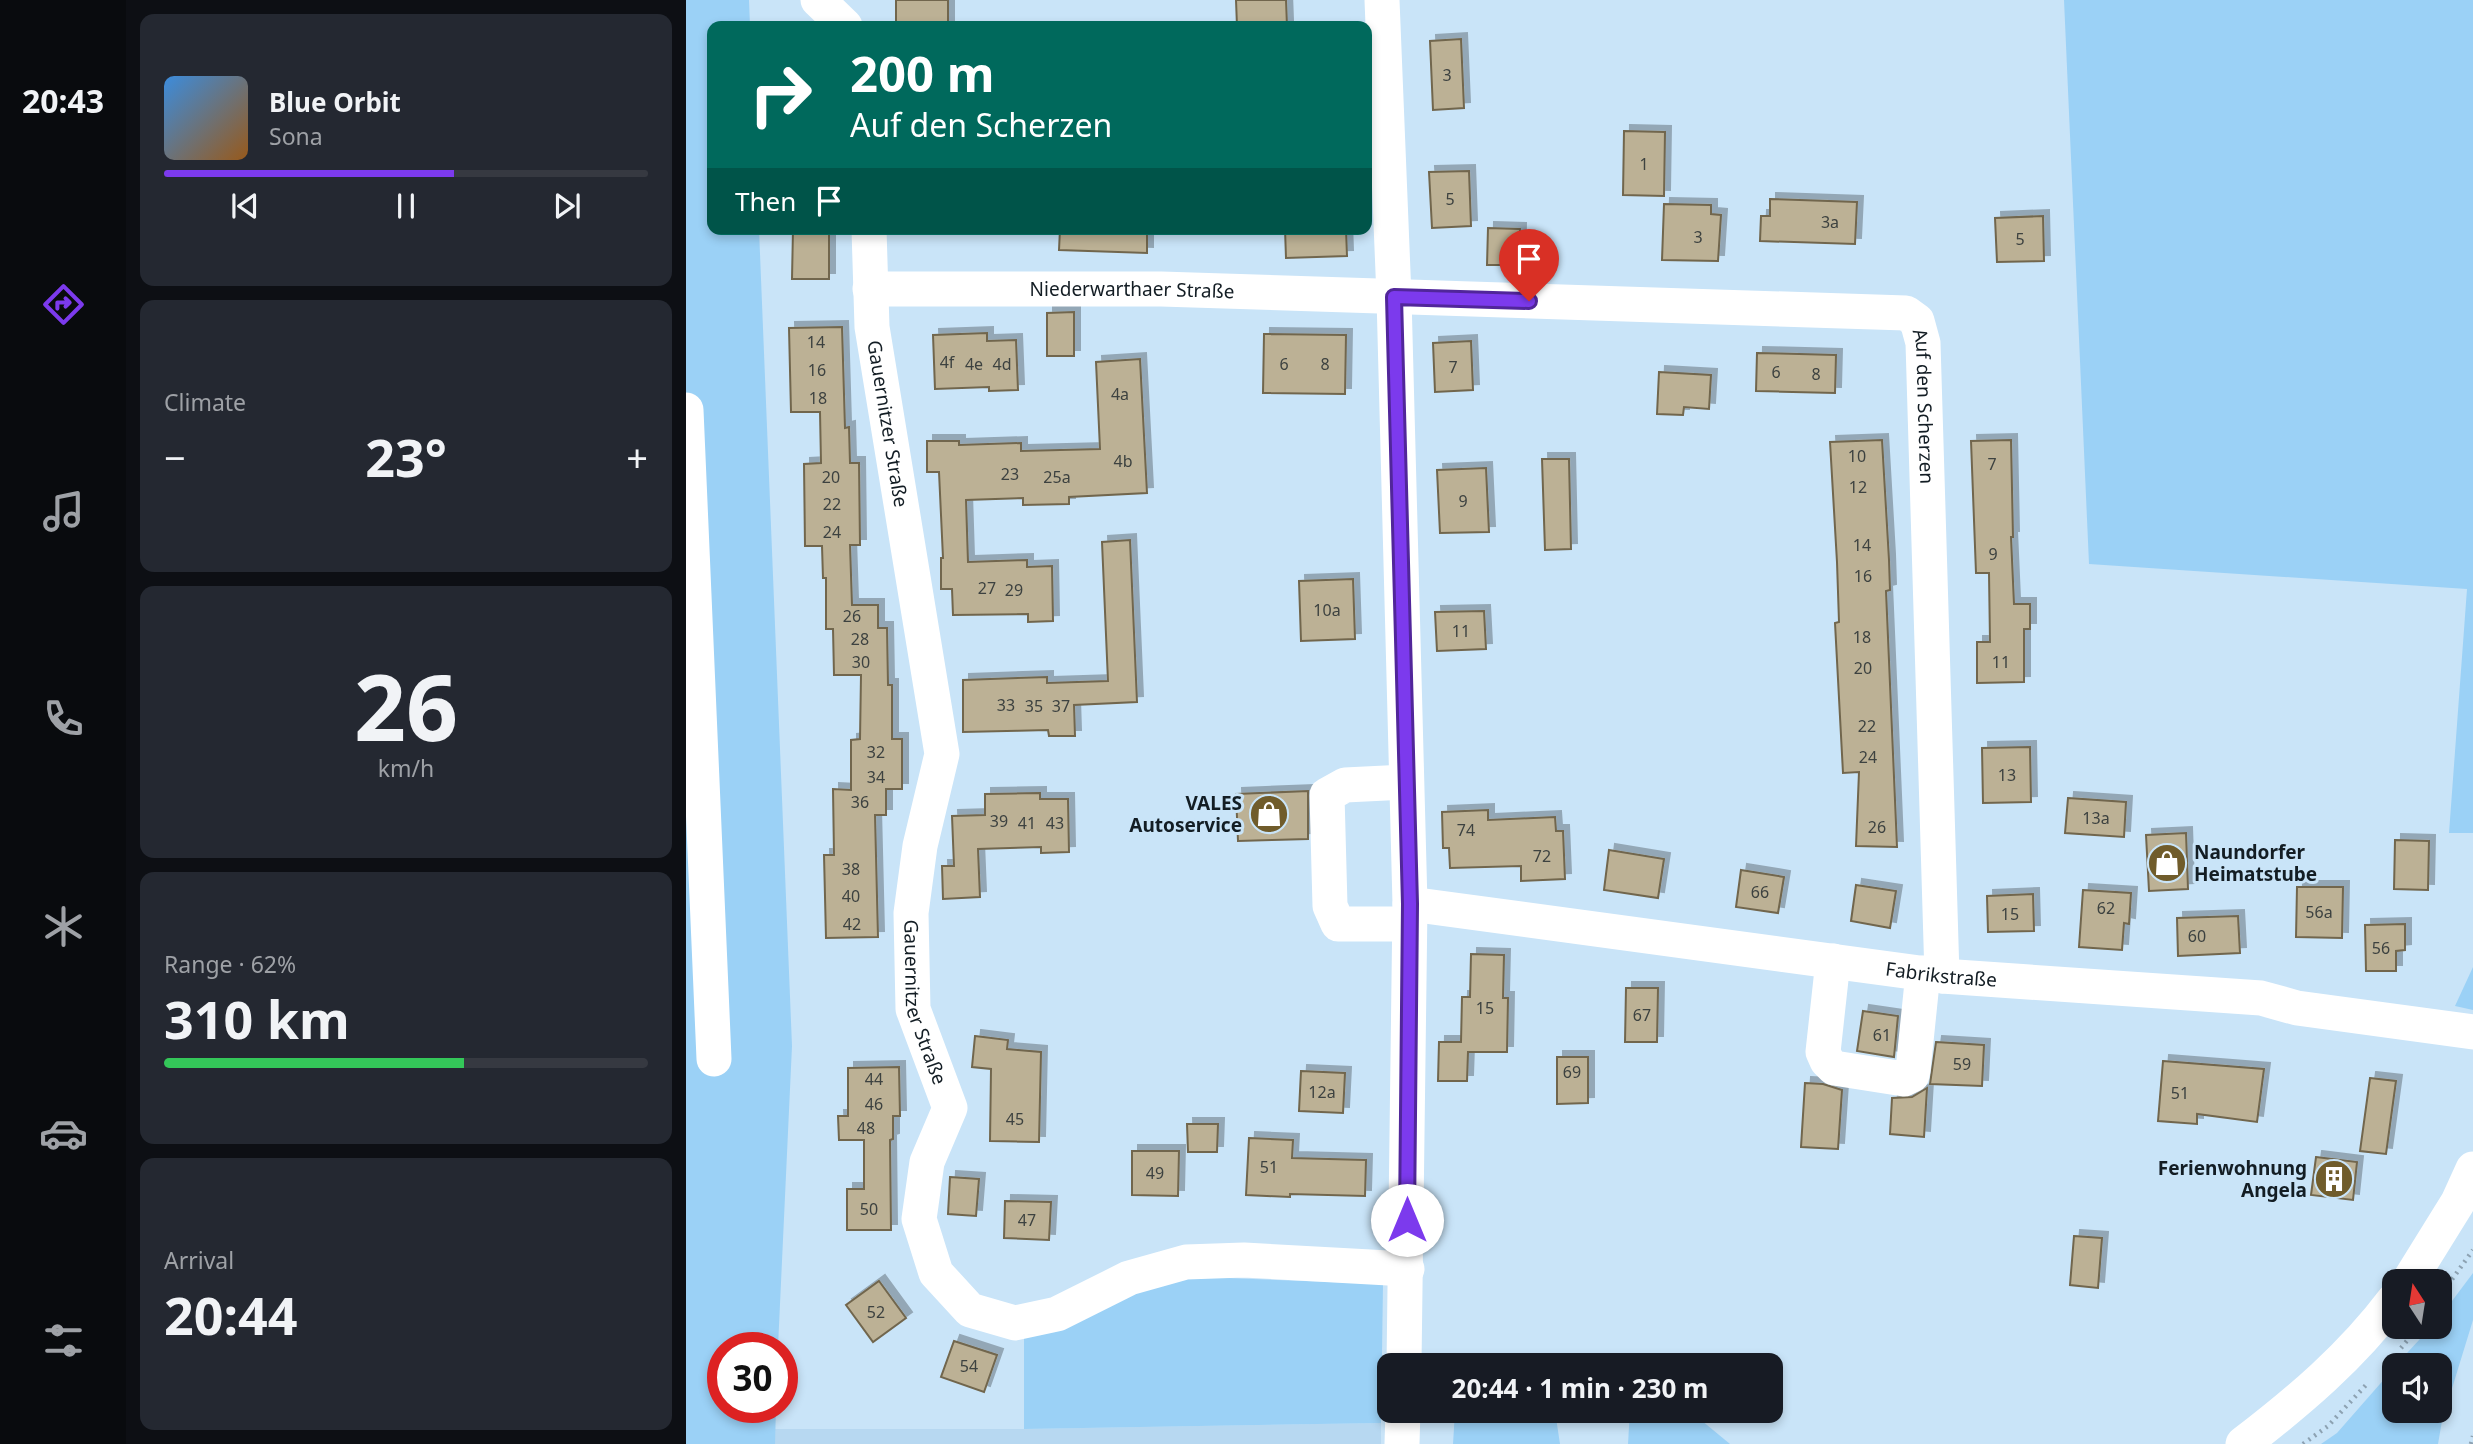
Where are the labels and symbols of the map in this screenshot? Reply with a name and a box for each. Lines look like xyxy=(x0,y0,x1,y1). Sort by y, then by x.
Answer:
house number: 3 xyxy=(1442,64,1452,86)
house number: 1 xyxy=(1639,153,1649,175)
house number: 5 xyxy=(1445,188,1455,210)
house number: 3a xyxy=(1821,211,1839,233)
house number: 3 xyxy=(1693,226,1703,248)
house number: 5 xyxy=(2015,228,2025,250)
pin xyxy=(1499,229,1559,301)
street label: Niederwarthaer Straße xyxy=(1030,276,1235,304)
street label: Auf den Scherzen xyxy=(1907,325,1940,484)
house number: 14 xyxy=(807,331,825,353)
street label: Gauernitzer Straße xyxy=(861,338,914,509)
house number: 4f xyxy=(940,351,956,373)
house number: 4e xyxy=(965,353,983,375)
house number: 4d xyxy=(993,353,1012,375)
house number: 6 xyxy=(1279,353,1289,375)
house number: 8 xyxy=(1320,353,1330,375)
house number: 7 xyxy=(1448,356,1458,378)
house number: 16 xyxy=(808,359,826,381)
house number: 6 xyxy=(1771,361,1781,383)
house number: 8 xyxy=(1811,363,1821,385)
house number: 4a xyxy=(1111,383,1129,405)
house number: 18 xyxy=(809,387,827,409)
house number: 10 xyxy=(1848,445,1866,467)
house number: 4b xyxy=(1114,450,1133,472)
house number: 7 xyxy=(1987,453,1997,475)
house number: 23 xyxy=(1001,463,1019,485)
house number: 20 xyxy=(822,466,840,488)
house number: 25a xyxy=(1043,466,1071,488)
house number: 12 xyxy=(1849,476,1867,498)
house number: 9 xyxy=(1458,490,1468,512)
house number: 22 xyxy=(823,493,841,515)
house number: 24 xyxy=(823,521,841,543)
house number: 14 xyxy=(1853,534,1871,556)
house number: 9 xyxy=(1988,543,1998,565)
house number: 16 xyxy=(1854,565,1872,587)
house number: 27 xyxy=(978,577,996,599)
house number: 29 xyxy=(1005,579,1023,601)
house number: 10a xyxy=(1313,599,1341,621)
house number: 26 xyxy=(843,605,861,627)
house number: 11 xyxy=(1452,620,1470,642)
house number: 18 xyxy=(1853,626,1871,648)
house number: 28 xyxy=(851,628,869,650)
house number: 30 xyxy=(852,651,870,673)
house number: 11 xyxy=(1992,651,2010,673)
house number: 20 xyxy=(1854,657,1872,679)
house number: 33 xyxy=(997,694,1015,716)
house number: 35 xyxy=(1025,695,1043,717)
house number: 37 xyxy=(1052,695,1070,717)
house number: 22 xyxy=(1858,715,1876,737)
house number: 32 xyxy=(867,741,885,763)
house number: 24 xyxy=(1859,746,1877,768)
house number: 13 xyxy=(1998,764,2016,786)
house number: 34 xyxy=(867,766,885,788)
place label: VALES Autoservice xyxy=(1129,790,1242,838)
house number: 36 xyxy=(851,791,869,813)
shop icon: VALES Autoservice xyxy=(1248,793,1290,835)
house number: 13a xyxy=(2082,807,2110,829)
house number: 39 xyxy=(990,810,1008,832)
house number: 41 xyxy=(1018,812,1036,834)
house number: 43 xyxy=(1046,812,1064,834)
house number: 26 xyxy=(1868,816,1886,838)
house number: 74 xyxy=(1457,819,1475,841)
place label: Naundorfer Heimatstube xyxy=(2194,839,2317,887)
shop icon: Naundorfer Heimatstube xyxy=(2146,842,2188,884)
house number: 72 xyxy=(1533,845,1551,867)
house number: 38 xyxy=(842,858,860,880)
house number: 66 xyxy=(1751,881,1769,903)
house number: 40 xyxy=(842,885,860,907)
house number: 62 xyxy=(2097,897,2115,919)
house number: 56a xyxy=(2305,901,2333,923)
house number: 15 xyxy=(2001,903,2019,925)
house number: 42 xyxy=(843,913,861,935)
street label: Gauernitzer Straße xyxy=(898,919,953,1088)
house number: 60 xyxy=(2188,925,2206,947)
house number: 56 xyxy=(2372,937,2390,959)
street label: Fabrikstraße xyxy=(1884,955,1998,993)
house number: 15 xyxy=(1476,997,1494,1019)
house number: 67 xyxy=(1633,1004,1651,1026)
house number: 61 xyxy=(1873,1024,1891,1046)
house number: 59 xyxy=(1953,1053,1971,1075)
house number: 69 xyxy=(1563,1061,1581,1083)
house number: 44 xyxy=(865,1068,883,1090)
house number: 12a xyxy=(1308,1081,1336,1103)
house number: 51 xyxy=(2171,1082,2189,1104)
house number: 46 xyxy=(865,1093,883,1115)
house number: 45 xyxy=(1006,1108,1024,1130)
house number: 48 xyxy=(857,1117,875,1139)
place label: Ferienwohnung Angela xyxy=(2158,1155,2307,1203)
house number: 51 xyxy=(1260,1156,1278,1178)
building icon: Ferienwohnung Angela xyxy=(2313,1158,2355,1200)
house number: 49 xyxy=(1146,1162,1164,1184)
position arrow xyxy=(1370,1183,1444,1257)
house number: 50 xyxy=(860,1198,878,1220)
house number: 47 xyxy=(1018,1209,1036,1231)
north arrow xyxy=(2382,1269,2452,1339)
house number: 52 xyxy=(867,1301,885,1323)
speed limit sign: 30 xyxy=(707,1332,798,1423)
house number: 54 xyxy=(960,1355,978,1377)

